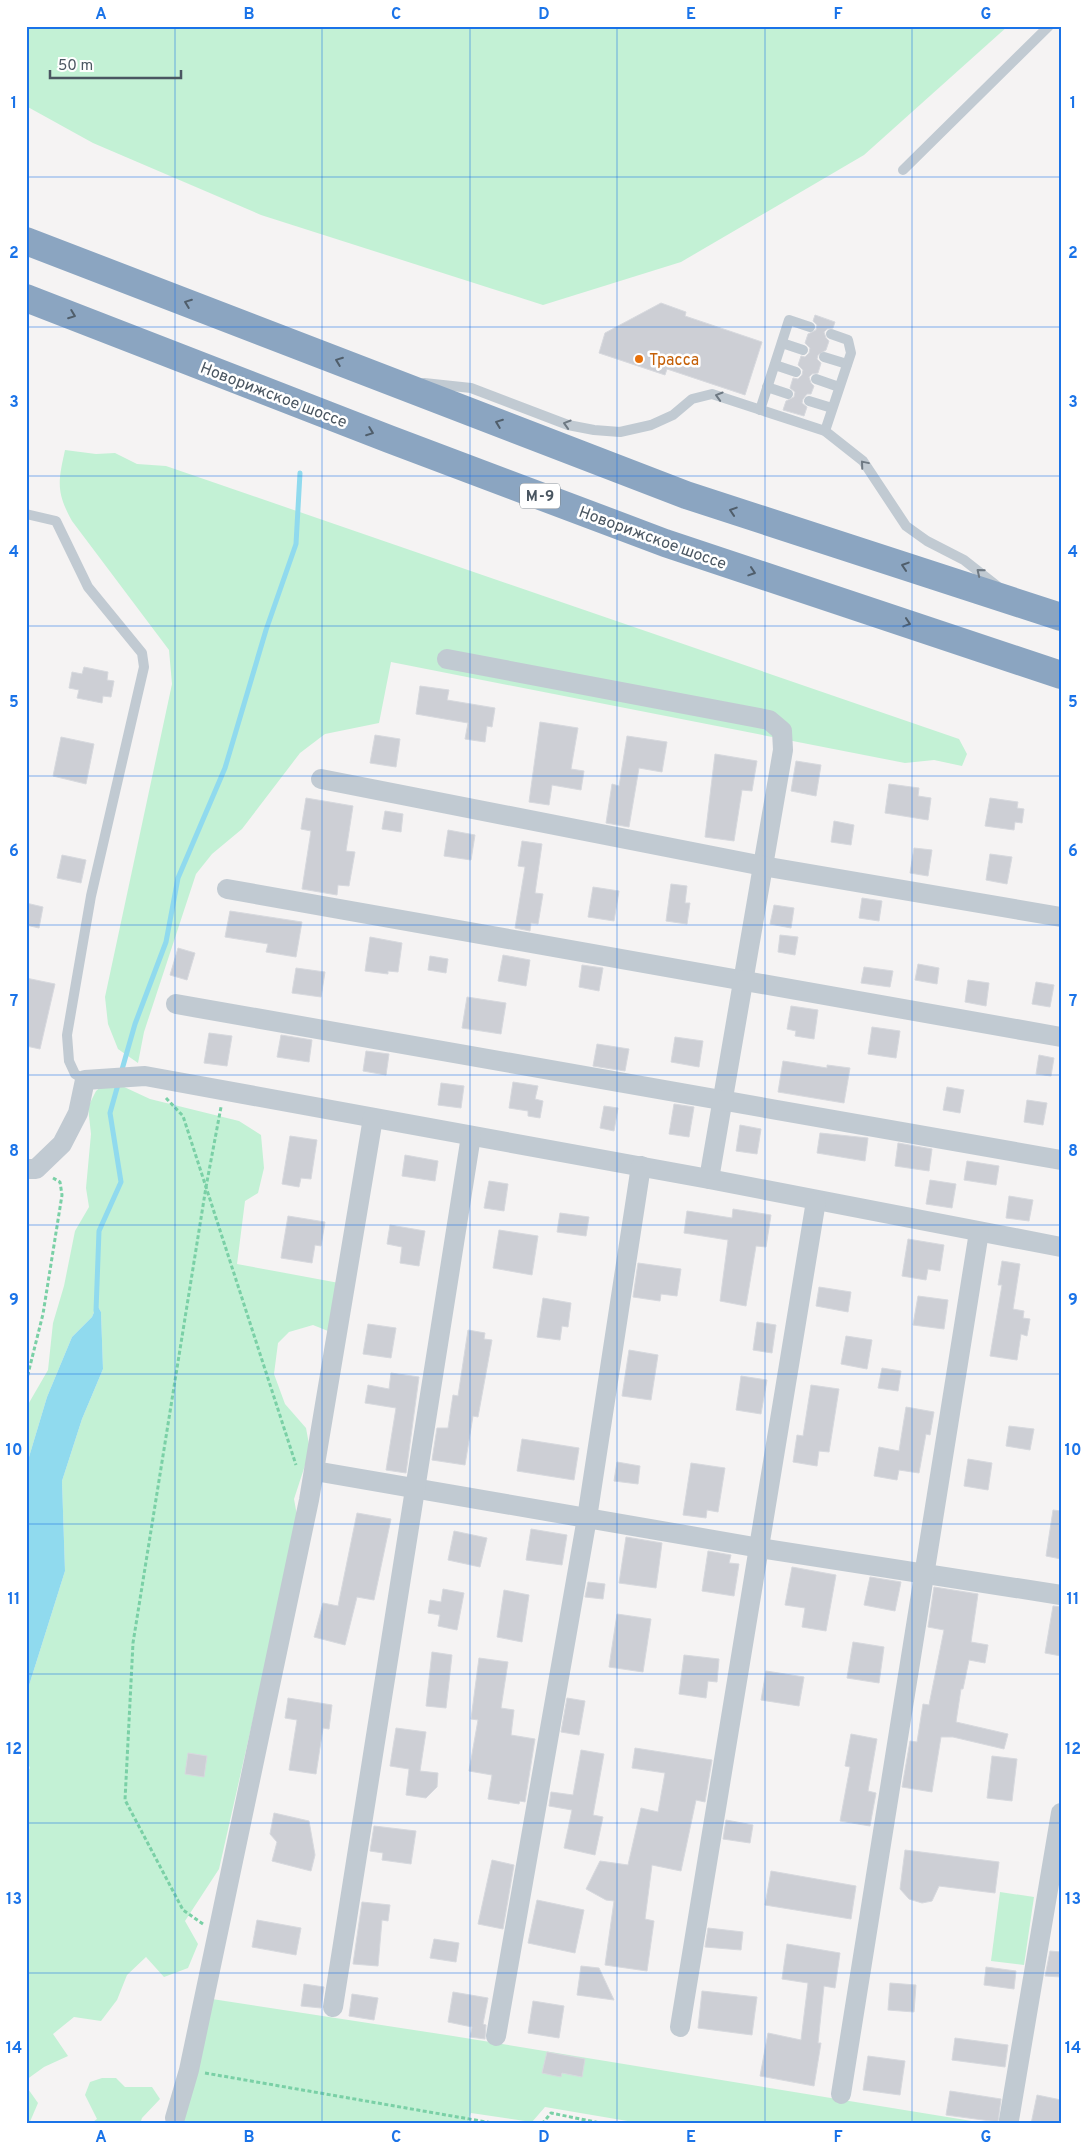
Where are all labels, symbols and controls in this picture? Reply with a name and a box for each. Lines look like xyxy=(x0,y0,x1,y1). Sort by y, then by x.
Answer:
text: A xyxy=(95,5,107,25)
text: B xyxy=(243,5,255,25)
text: C xyxy=(391,5,401,25)
text: D xyxy=(538,5,550,25)
text: E xyxy=(686,5,696,25)
text: F xyxy=(833,5,843,25)
text: G xyxy=(981,5,991,25)
scale bar xyxy=(50,48,181,80)
text: 50 m xyxy=(58,57,93,76)
text: 1 xyxy=(11,94,17,114)
text: 1 xyxy=(1070,94,1076,114)
text: 2 xyxy=(9,244,19,264)
text: 2 xyxy=(1068,244,1078,264)
one-way arrow xyxy=(184,299,193,309)
one-way arrow xyxy=(67,309,76,319)
place label: Трасса xyxy=(649,351,699,371)
marker: Трасса xyxy=(633,353,645,365)
one-way arrow xyxy=(336,357,344,367)
street label: Новорижское шоссе xyxy=(197,359,349,433)
one-way arrow xyxy=(715,392,724,402)
text: 3 xyxy=(9,393,19,413)
text: 3 xyxy=(1068,393,1078,413)
one-way arrow xyxy=(495,419,504,429)
one-way arrow xyxy=(564,419,572,429)
one-way arrow xyxy=(365,426,374,436)
one-way arrow xyxy=(860,460,869,469)
road number: М-9 xyxy=(520,484,560,508)
street label: Новорижское шоссе xyxy=(576,503,729,575)
one-way arrow xyxy=(730,506,738,516)
text: 4 xyxy=(9,543,19,563)
text: 4 xyxy=(1068,543,1078,563)
one-way arrow xyxy=(901,562,909,572)
one-way arrow xyxy=(748,566,756,576)
one-way arrow xyxy=(976,569,985,578)
one-way arrow xyxy=(902,617,910,627)
text: 5 xyxy=(9,693,19,713)
text: 5 xyxy=(1068,693,1078,713)
text: 6 xyxy=(9,842,19,862)
text: 6 xyxy=(1068,842,1078,862)
text: 7 xyxy=(10,992,18,1012)
text: 7 xyxy=(1069,992,1077,1012)
text: 8 xyxy=(9,1142,19,1162)
text: 8 xyxy=(1068,1142,1078,1162)
text: 9 xyxy=(9,1291,19,1311)
text: 9 xyxy=(1068,1291,1078,1311)
text: 10 xyxy=(6,1441,22,1461)
text: 10 xyxy=(1065,1441,1081,1461)
text: 11 xyxy=(8,1590,20,1610)
text: 11 xyxy=(1067,1590,1079,1610)
text: 12 xyxy=(6,1740,22,1760)
text: 12 xyxy=(1065,1740,1081,1760)
text: 13 xyxy=(6,1890,22,1910)
text: 13 xyxy=(1065,1890,1081,1910)
text: 14 xyxy=(6,2039,22,2059)
text: 14 xyxy=(1065,2039,1081,2059)
text: A xyxy=(95,2128,107,2148)
text: B xyxy=(243,2128,255,2148)
text: C xyxy=(391,2128,401,2148)
text: D xyxy=(538,2128,550,2148)
text: E xyxy=(686,2128,696,2148)
text: F xyxy=(833,2128,843,2148)
text: G xyxy=(981,2128,991,2148)

